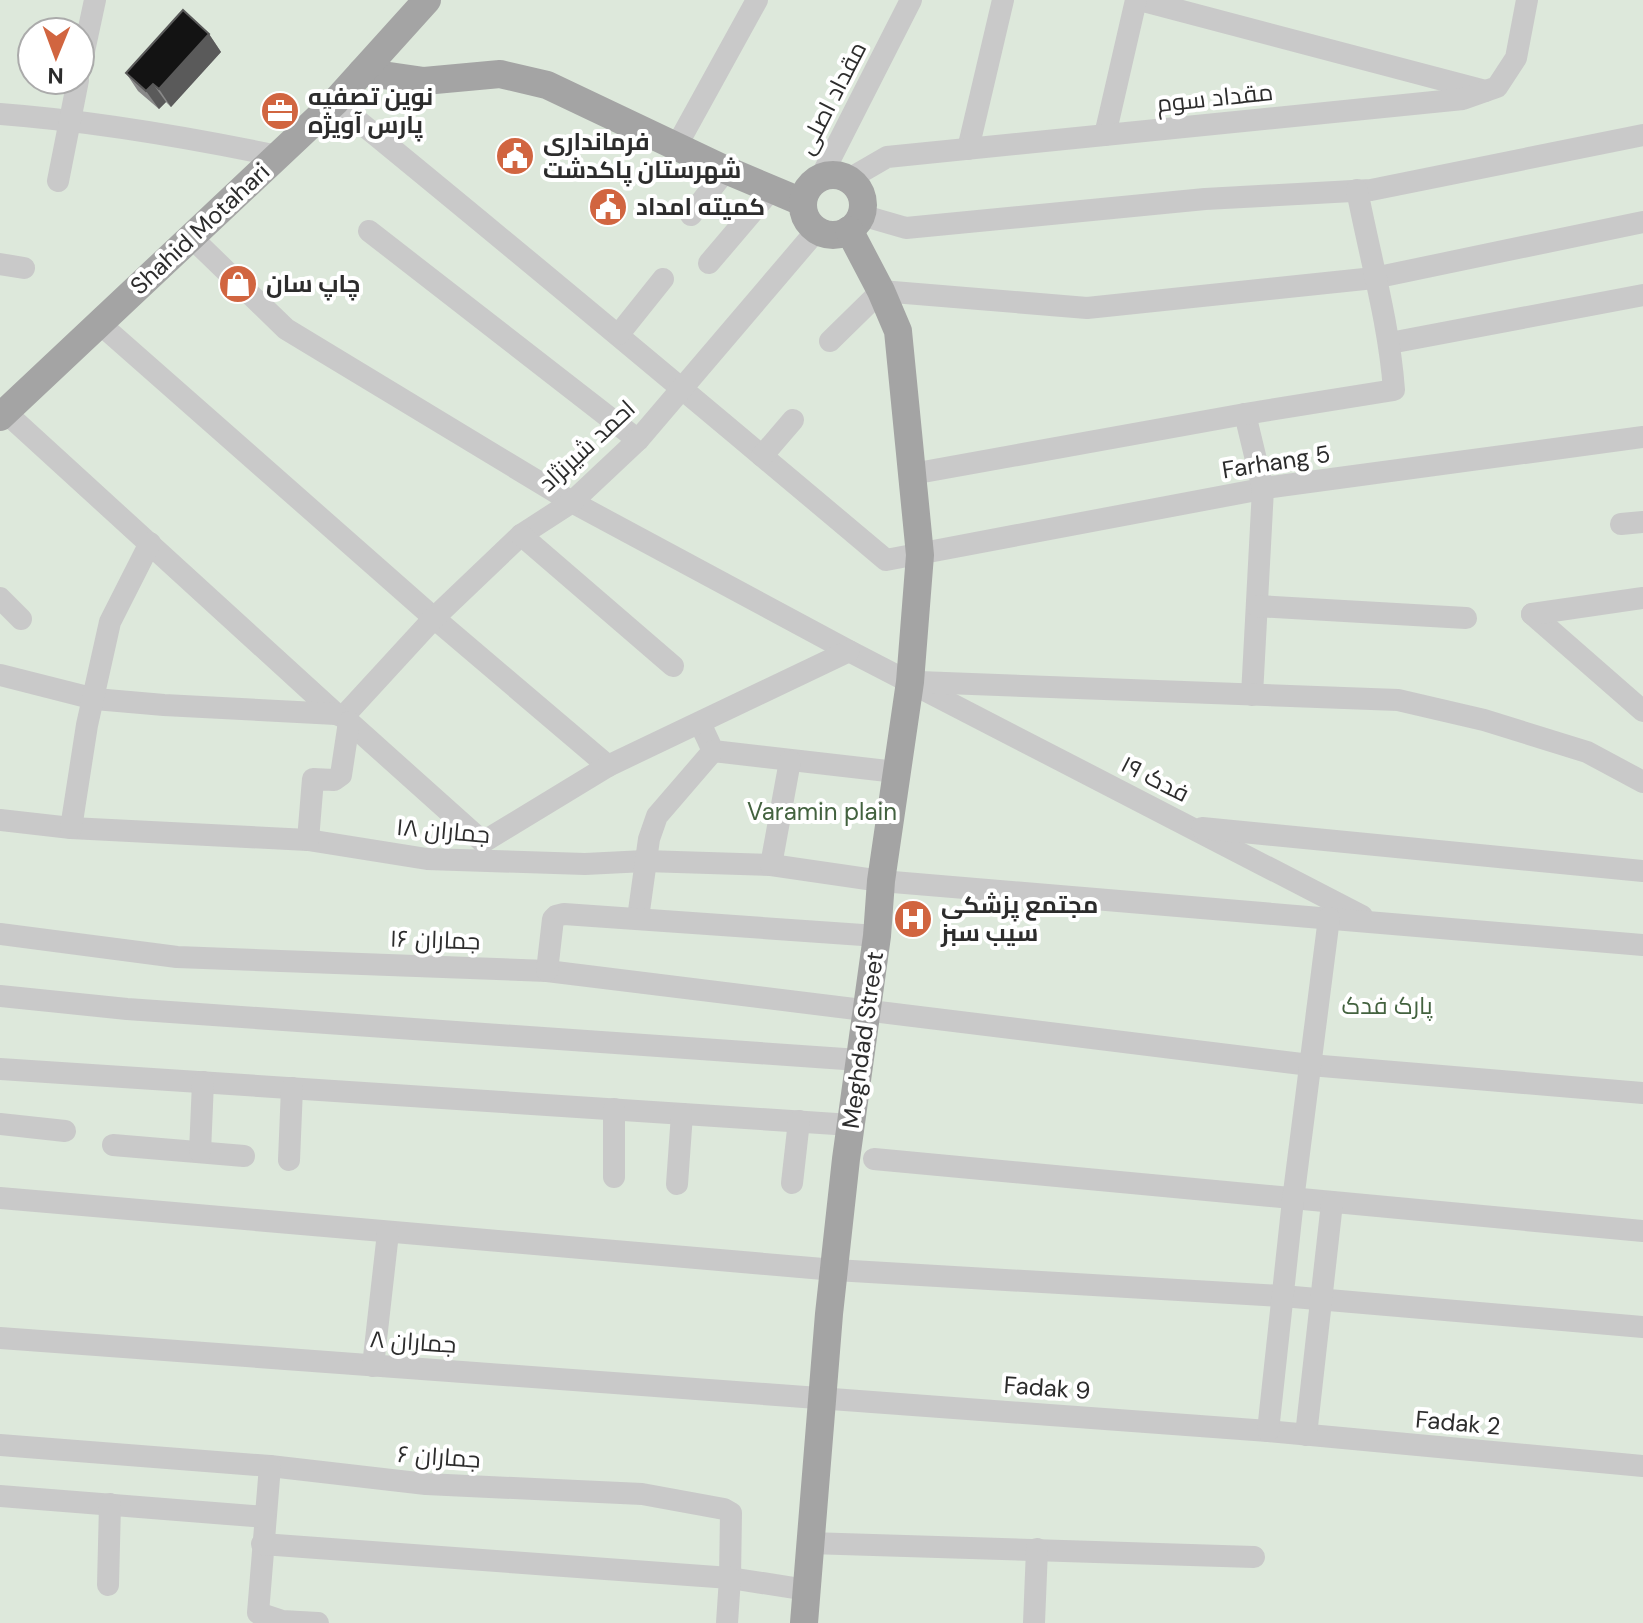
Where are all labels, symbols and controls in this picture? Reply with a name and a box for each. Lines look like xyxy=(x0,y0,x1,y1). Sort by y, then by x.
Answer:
north arrow xyxy=(16,16,96,96)
street label: مقداد اصلی xyxy=(790,36,873,159)
text: N xyxy=(47,61,64,90)
street label: مقداد سوم xyxy=(1155,76,1275,120)
place label: نوین تصفیه پارس آویژه xyxy=(308,81,433,142)
office icon: نوین تصفیه پارس آویژه xyxy=(259,90,301,132)
place label: فرمانداری شهرستان پاکدشت xyxy=(543,126,741,187)
public building icon: فرمانداری شهرستان پاکدشت xyxy=(494,135,536,177)
street label: Shahid Motahari xyxy=(123,156,276,301)
public building icon: کمیته امداد xyxy=(587,186,629,228)
place label: کمیته امداد xyxy=(636,191,765,222)
shop icon: چاپ سان xyxy=(217,263,259,305)
place label: چاپ سان xyxy=(266,268,360,301)
street label: احمد شیرنژاد xyxy=(532,393,641,498)
street label: Farhang 5 xyxy=(1220,438,1332,485)
street label: فدک ۱۹ xyxy=(1116,748,1195,809)
park label: Varamin plain xyxy=(747,796,897,827)
street label: جماران ۱۸ xyxy=(395,811,491,850)
place label: مجتمع پزشکی سیب سبز xyxy=(940,889,1099,948)
hospital icon: مجتمع پزشکی سیب سبز xyxy=(892,898,934,940)
street label: جماران ۱۶ xyxy=(389,922,481,957)
street label: Meghdad Street xyxy=(835,949,890,1130)
park label: پارک فدک xyxy=(1341,990,1433,1022)
street label: جماران ۸ xyxy=(369,1323,457,1360)
street label: Fadak 9 xyxy=(1003,1369,1091,1406)
street label: Fadak 2 xyxy=(1414,1403,1502,1442)
street label: جماران ۶ xyxy=(396,1438,482,1475)

